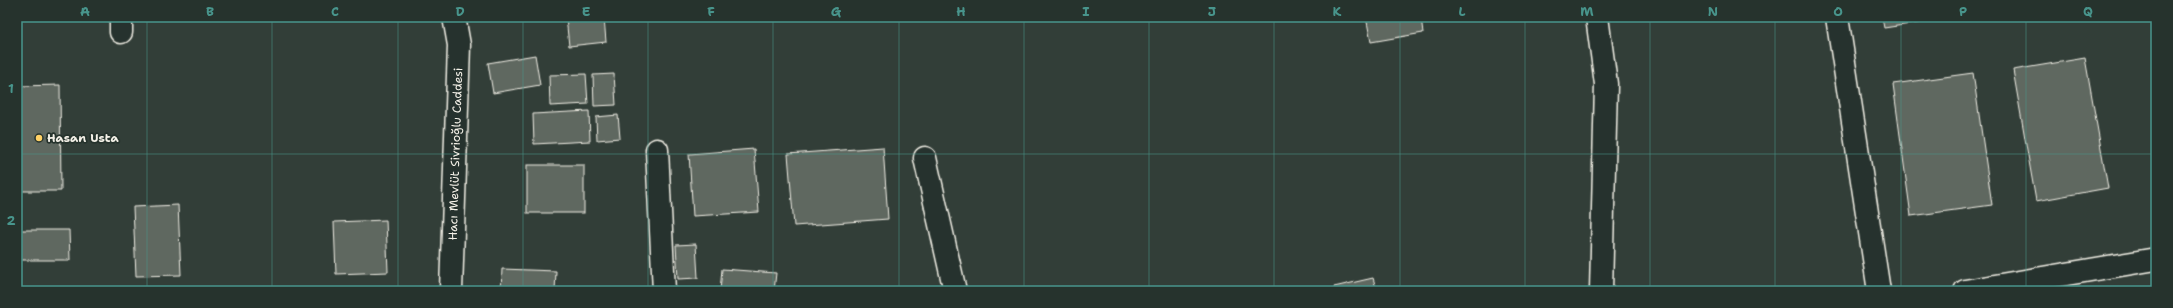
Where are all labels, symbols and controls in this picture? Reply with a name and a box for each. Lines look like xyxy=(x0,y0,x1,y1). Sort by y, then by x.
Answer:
text: A xyxy=(80,3,90,20)
text: B xyxy=(206,3,214,20)
text: C xyxy=(331,3,339,20)
text: D xyxy=(455,3,465,20)
text: E xyxy=(582,3,591,20)
text: F xyxy=(707,3,715,20)
text: G xyxy=(831,3,842,20)
text: H xyxy=(956,3,966,20)
text: I xyxy=(1082,3,1090,20)
text: J xyxy=(1208,3,1216,20)
text: K xyxy=(1333,3,1342,20)
text: L xyxy=(1458,3,1466,20)
text: M xyxy=(1580,3,1594,20)
text: N xyxy=(1708,3,1718,20)
text: O xyxy=(1833,3,1843,20)
text: P xyxy=(1959,3,1967,20)
text: Q xyxy=(2083,3,2093,20)
street label: Hacı Mevlüt Sivrioğlu Caddesi xyxy=(445,67,466,241)
text: 1 xyxy=(8,80,14,97)
place label: Hasan Usta xyxy=(47,130,120,146)
marker: Hasan Usta xyxy=(34,133,44,143)
text: 2 xyxy=(6,212,16,229)

